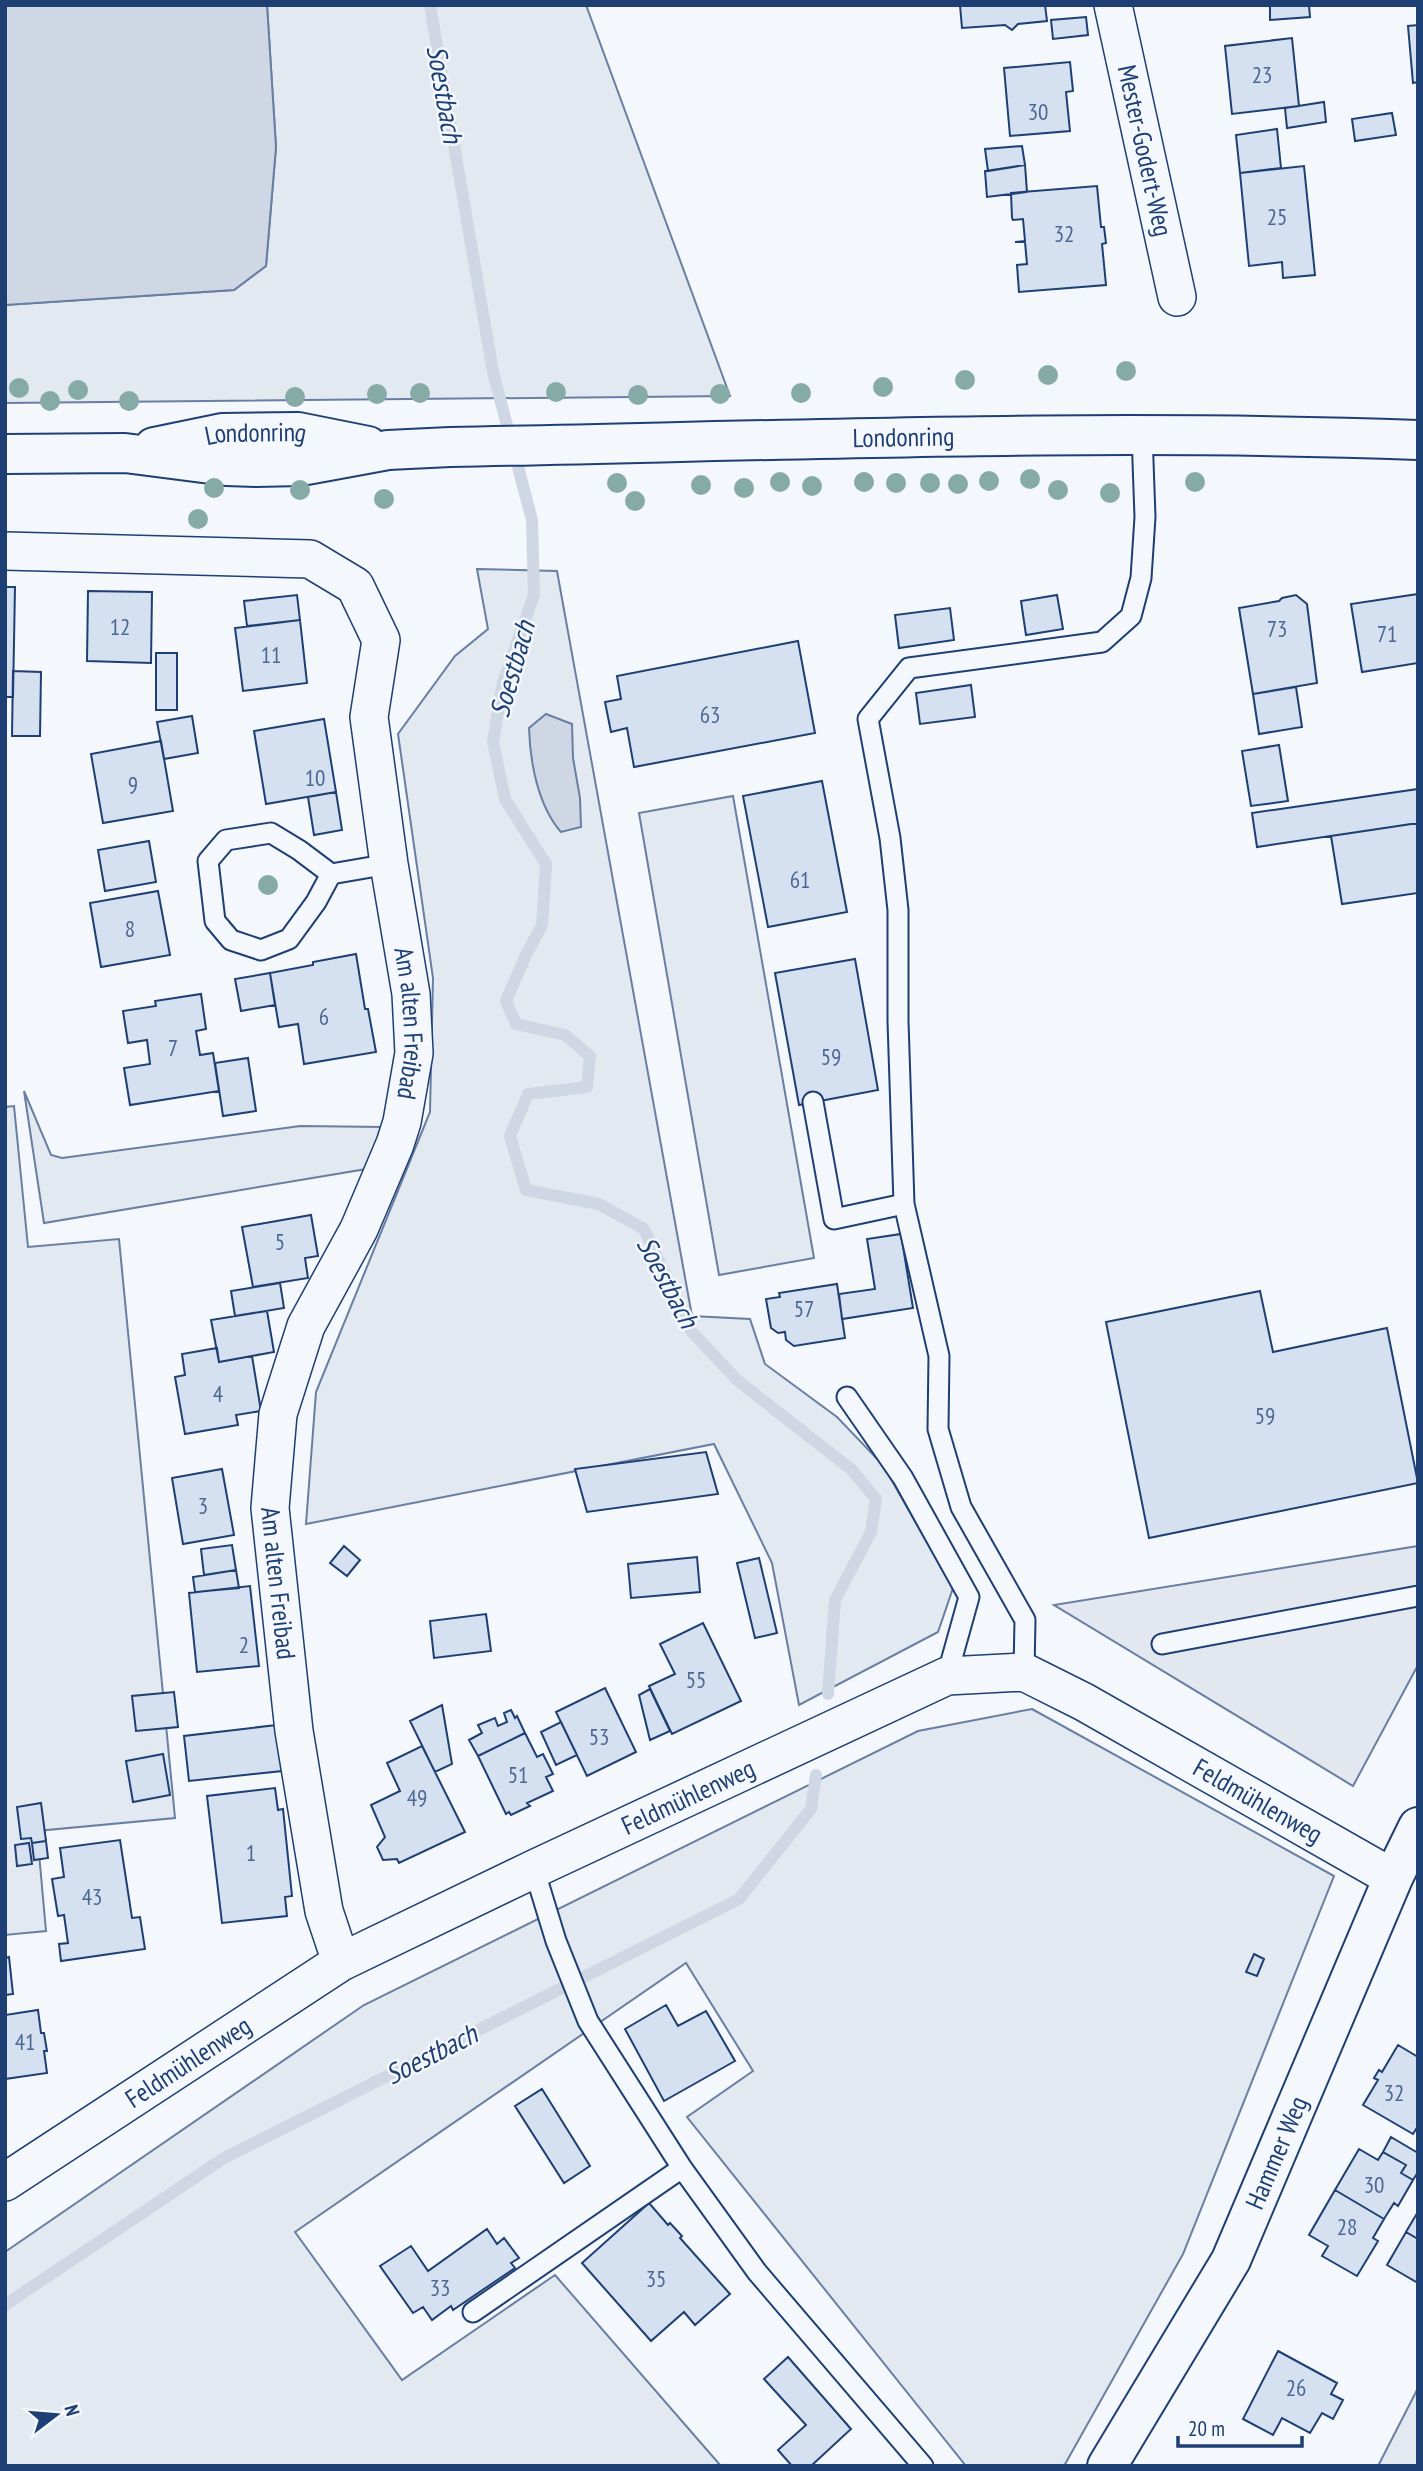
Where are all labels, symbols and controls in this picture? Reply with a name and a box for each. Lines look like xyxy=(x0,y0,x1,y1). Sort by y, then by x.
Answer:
water label: Soestbach xyxy=(419,42,473,147)
house number: 23 xyxy=(1252,60,1272,89)
street label: Mester-Godert-Weg xyxy=(1111,62,1180,239)
house number: 30 xyxy=(1028,97,1048,126)
house number: 25 xyxy=(1267,202,1287,231)
house number: 32 xyxy=(1054,219,1074,248)
street label: Londonring xyxy=(202,415,310,452)
street label: Londonring xyxy=(852,419,955,454)
house number: 12 xyxy=(110,612,130,641)
house number: 73 xyxy=(1267,614,1287,643)
water label: Soestbach xyxy=(480,615,543,721)
house number: 71 xyxy=(1377,619,1397,648)
house number: 11 xyxy=(261,640,281,669)
house number: 63 xyxy=(700,700,720,729)
house number: 10 xyxy=(305,763,325,792)
house number: 9 xyxy=(128,770,138,799)
house number: 61 xyxy=(790,865,810,894)
house number: 8 xyxy=(125,914,135,943)
street label: Am alten Freibad xyxy=(387,945,431,1102)
house number: 6 xyxy=(319,1002,329,1031)
house number: 7 xyxy=(168,1033,178,1062)
house number: 59 xyxy=(821,1042,841,1071)
house number: 5 xyxy=(275,1227,285,1256)
water label: Soestbach xyxy=(629,1230,709,1335)
house number: 57 xyxy=(794,1294,814,1323)
house number: 4 xyxy=(213,1379,223,1408)
house number: 59 xyxy=(1255,1401,1275,1430)
house number: 3 xyxy=(198,1491,208,1520)
street label: Am alten Freibad xyxy=(254,1505,303,1661)
house number: 2 xyxy=(239,1630,249,1659)
house number: 55 xyxy=(686,1665,706,1694)
house number: 53 xyxy=(589,1722,609,1751)
street label: Feldmühlenweg xyxy=(616,1751,760,1842)
street label: Feldmühlenweg xyxy=(1188,1751,1329,1850)
house number: 51 xyxy=(508,1760,528,1789)
house number: 49 xyxy=(407,1783,427,1812)
house number: 1 xyxy=(246,1838,256,1867)
house number: 43 xyxy=(82,1882,102,1911)
street label: Feldmühlenweg xyxy=(119,2008,257,2115)
water label: Soestbach xyxy=(379,2014,485,2092)
house number: 41 xyxy=(15,2027,35,2056)
house number: 32 xyxy=(1384,2078,1404,2107)
street label: Hammer Weg xyxy=(1238,2091,1315,2214)
house number: 30 xyxy=(1364,2170,1384,2199)
house number: 28 xyxy=(1337,2212,1357,2241)
house number: 35 xyxy=(646,2264,666,2293)
house number: 33 xyxy=(430,2273,450,2302)
house number: 26 xyxy=(1286,2373,1306,2402)
north arrow xyxy=(21,2380,91,2450)
text: N xyxy=(59,2402,85,2419)
scale bar xyxy=(1178,2404,1302,2448)
text: 20 m xyxy=(1188,2415,1225,2442)

